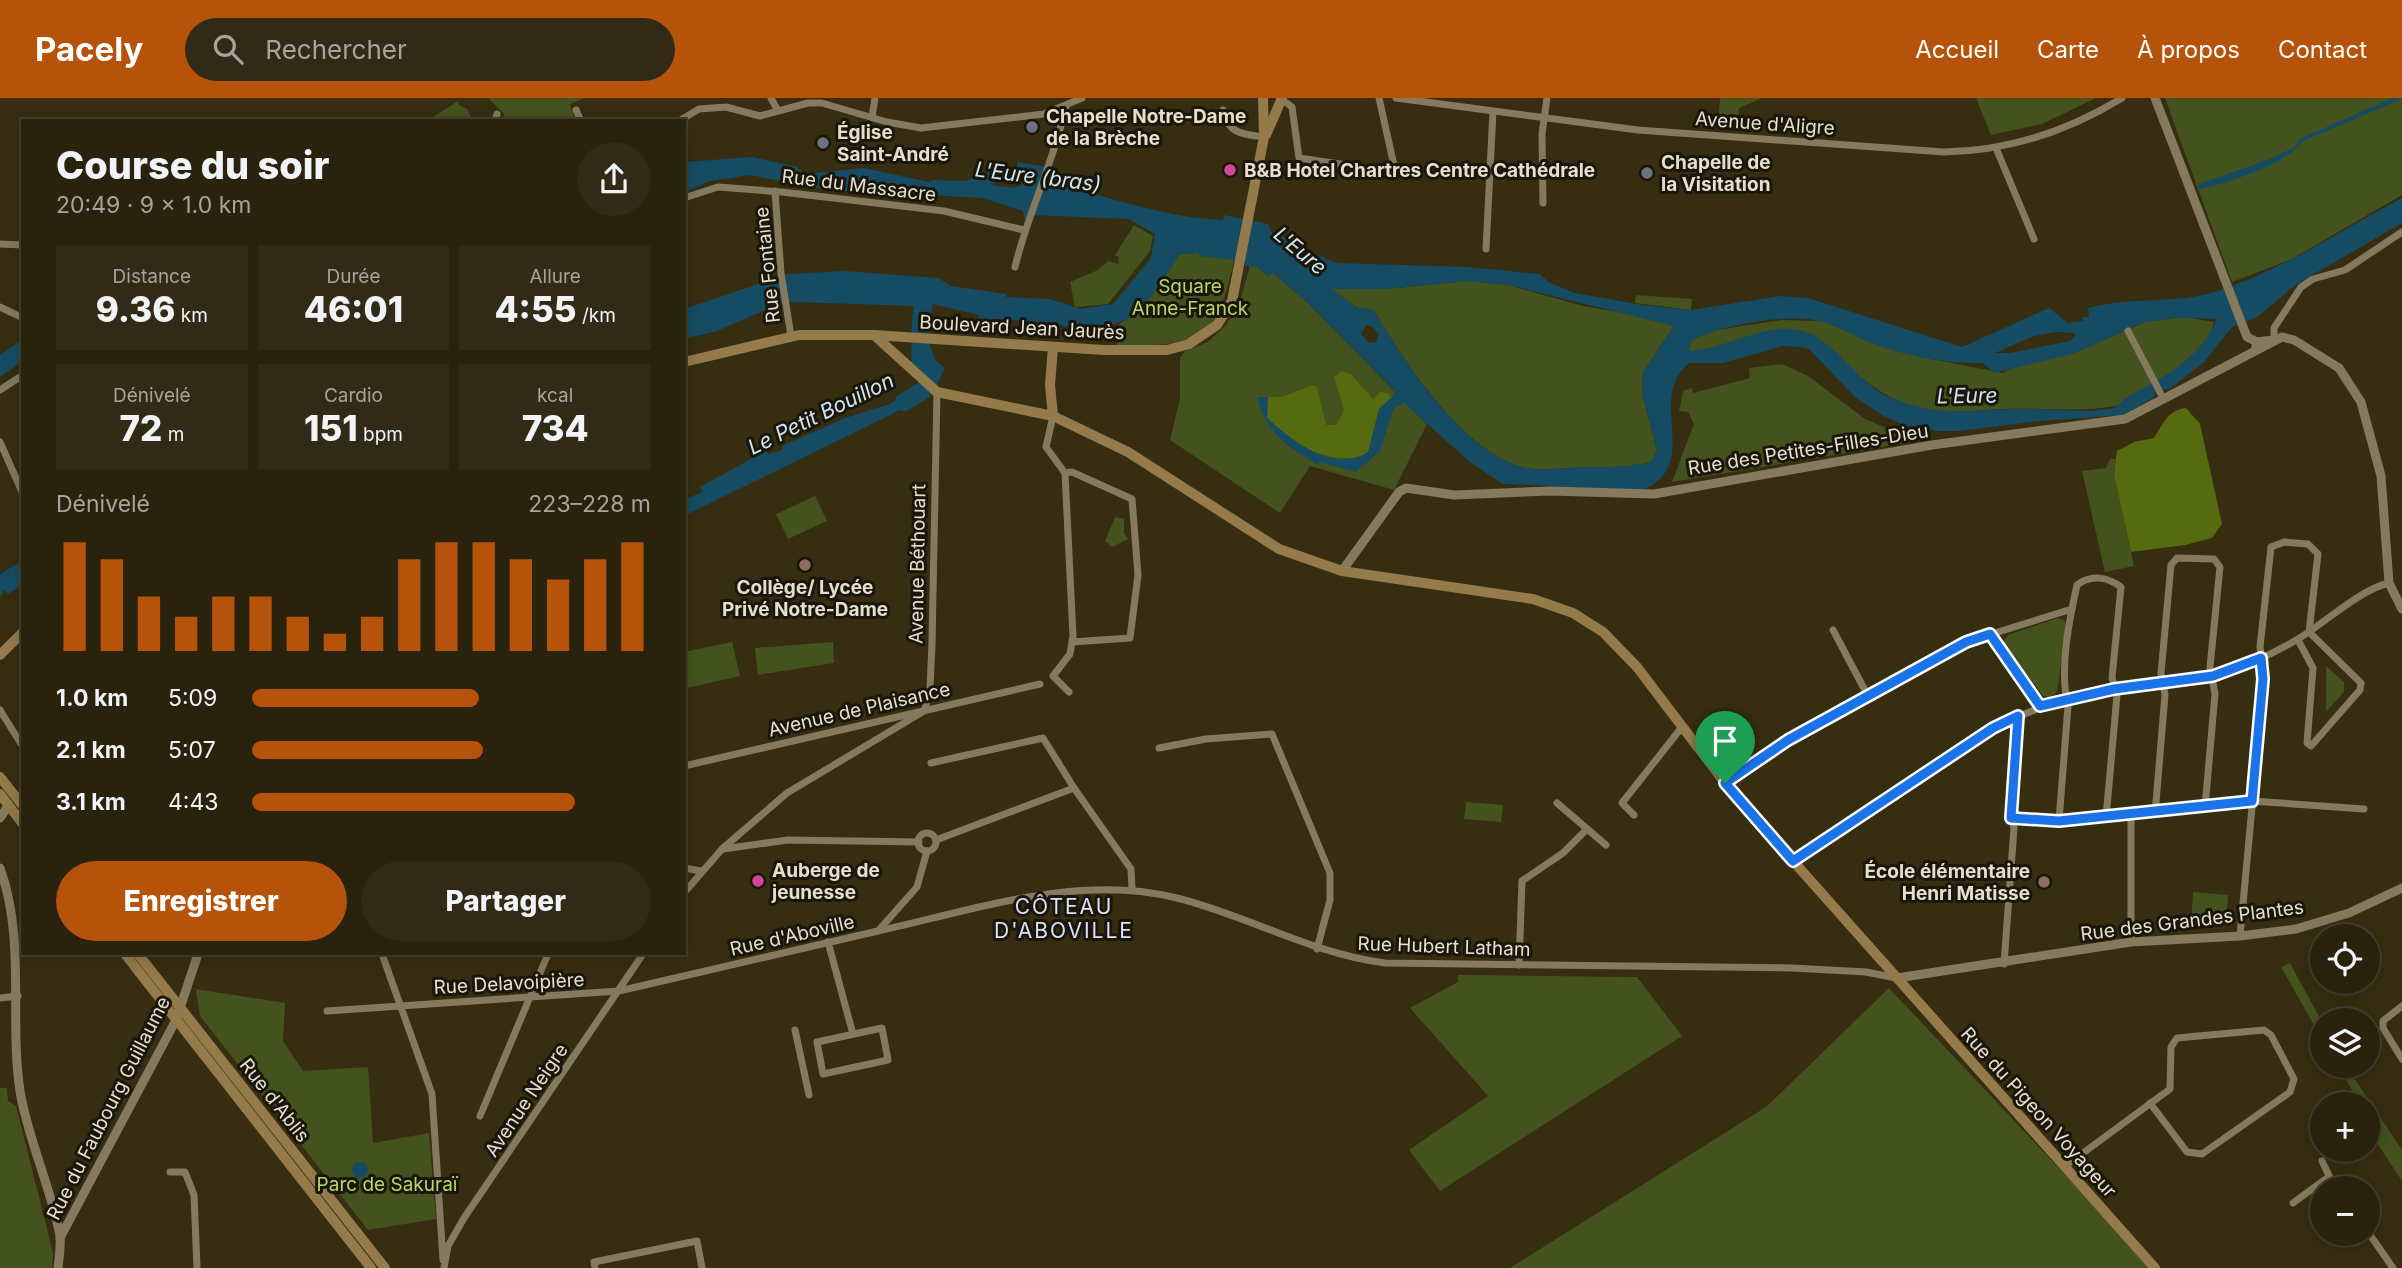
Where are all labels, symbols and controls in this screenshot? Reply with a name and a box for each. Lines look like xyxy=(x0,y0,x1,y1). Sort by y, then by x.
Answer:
search box xyxy=(185,18,675,81)
text: Pacely xyxy=(35,29,143,69)
icon: search xyxy=(209,30,247,68)
text: Rechercher xyxy=(265,34,407,65)
text: Accueil xyxy=(1915,35,1999,64)
text: Carte xyxy=(2037,35,2099,64)
text: À propos xyxy=(2137,35,2240,64)
text: Contact xyxy=(2278,35,2367,64)
place label: Chapelle Notre-Dame de la Brèche xyxy=(1046,105,1246,150)
street label: Avenue d'Aligre xyxy=(1694,107,1835,140)
marker: Chapelle Notre-Dame de la Brèche xyxy=(1024,119,1040,135)
place label: Église Saint-André xyxy=(837,121,949,166)
marker: Église Saint-André xyxy=(815,135,831,151)
text: Course du soir xyxy=(56,142,330,188)
button: share xyxy=(577,142,651,216)
place label: Chapelle de la Visitation xyxy=(1661,151,1771,196)
water label: L'Eure (bras) xyxy=(974,156,1102,197)
place label: B&B Hotel Chartres Centre Cathédrale xyxy=(1244,159,1595,182)
marker: B&B Hotel Chartres Centre Cathédrale xyxy=(1222,162,1238,178)
street label: Rue du Massacre xyxy=(780,165,937,206)
marker: Chapelle de la Visitation xyxy=(1639,165,1655,181)
text: 20:49 · 9 × 1.0 km xyxy=(56,191,251,219)
street label: Rue Fontaine xyxy=(750,206,785,324)
water label: L'Eure xyxy=(1269,221,1332,280)
text: Distance xyxy=(113,265,191,288)
text: Durée xyxy=(327,265,380,288)
text: Allure xyxy=(529,265,581,288)
park label: Square Anne-Franck xyxy=(1132,275,1249,320)
text: 9.36 xyxy=(96,288,176,330)
text: 46:01 xyxy=(304,288,403,330)
text: 4:55 xyxy=(494,288,577,330)
text: km xyxy=(176,304,208,327)
text: /km xyxy=(577,304,616,327)
street label: Boulevard Jean Jaurès xyxy=(919,311,1125,344)
water label: Le Petit Bouillon xyxy=(744,367,898,460)
water label: L'Eure xyxy=(1936,382,1998,409)
text: Dénivelé xyxy=(113,384,191,407)
text: Cardio xyxy=(324,384,383,407)
text: kcal xyxy=(537,384,573,407)
text: 72 xyxy=(119,407,162,449)
text: 151 xyxy=(304,407,358,449)
text: 734 xyxy=(522,407,589,449)
street label: Rue des Petites-Filles-Dieu xyxy=(1686,419,1930,480)
text: m xyxy=(162,423,184,446)
text: bpm xyxy=(358,423,403,446)
street label: Avenue Béthouart xyxy=(905,484,930,644)
text: Dénivelé xyxy=(56,490,150,518)
text: 223–228 m xyxy=(528,490,651,518)
marker: Collège/ Lycée Privé Notre-Dame xyxy=(797,557,813,573)
place label: Collège/ Lycée Privé Notre-Dame xyxy=(722,576,888,621)
street label: Avenue de Plaisance xyxy=(766,677,952,742)
text: 1.0 km xyxy=(56,684,128,712)
text: 5:09 xyxy=(168,684,217,712)
pin xyxy=(1695,711,1755,783)
icon: arrive xyxy=(1706,722,1744,760)
text: 2.1 km xyxy=(56,736,126,764)
text: 5:07 xyxy=(168,736,216,764)
text: 3.1 km xyxy=(56,788,126,816)
text: 4:43 xyxy=(168,788,219,816)
place label: Auberge de jeunesse xyxy=(771,859,880,904)
place label: École élémentaire Henri Matisse xyxy=(1865,860,2030,905)
button: Enregistrer xyxy=(56,861,347,941)
button: Partager xyxy=(361,861,651,941)
marker: Auberge de jeunesse xyxy=(750,873,766,889)
marker: École élémentaire Henri Matisse xyxy=(2036,874,2052,890)
district label: CÔTEAU D'ABOVILLE xyxy=(994,894,1134,943)
street label: Rue des Grandes Plantes xyxy=(2079,895,2305,946)
street label: Rue d'Aboville xyxy=(728,910,857,961)
map controls xyxy=(2310,924,2380,1246)
button: locate xyxy=(2310,924,2380,994)
street label: Rue Hubert Latham xyxy=(1357,932,1531,961)
street label: Rue Delavoipière xyxy=(433,968,585,999)
street label: Rue du Faubourg Guillaume xyxy=(42,993,175,1224)
button: layers xyxy=(2310,1008,2380,1078)
street label: Rue du Pigeon Voyageur xyxy=(1956,1022,2121,1202)
street label: Avenue Neigre xyxy=(480,1039,573,1161)
street label: Rue d'Ablis xyxy=(235,1054,314,1147)
button: + xyxy=(2310,1092,2380,1162)
park label: Parc de Sakuraï xyxy=(317,1173,459,1196)
button: − xyxy=(2310,1176,2380,1246)

